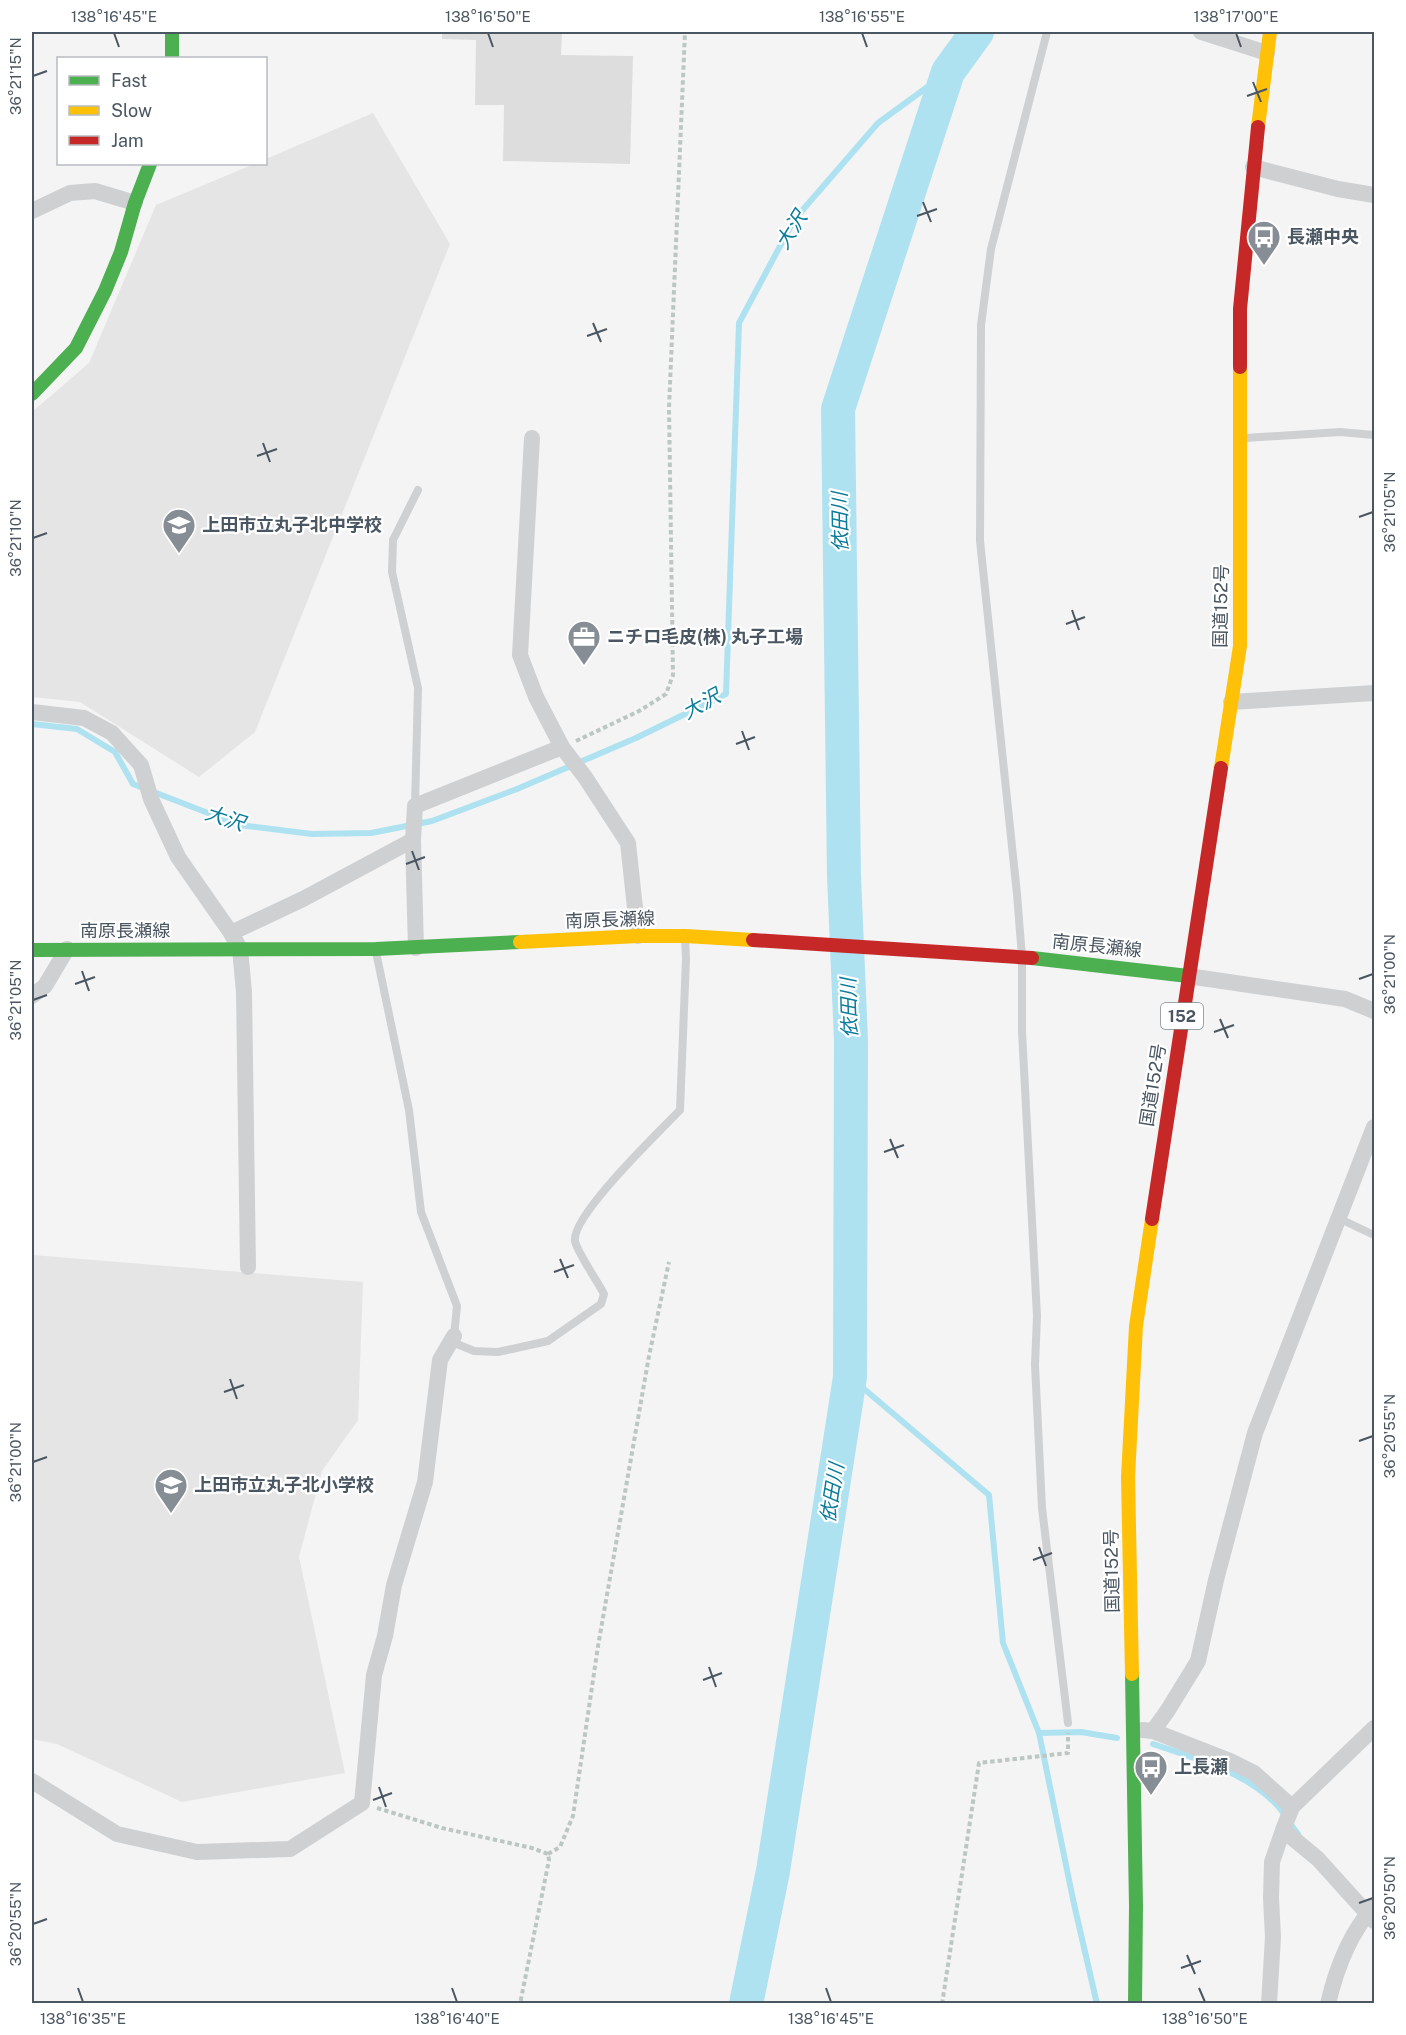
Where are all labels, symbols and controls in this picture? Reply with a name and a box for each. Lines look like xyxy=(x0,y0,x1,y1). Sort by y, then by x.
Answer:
text: 138°16'45"E xyxy=(71,8,157,25)
text: 138°16'50"E xyxy=(445,8,531,25)
text: 138°16'55"E xyxy=(819,8,905,25)
text: 138°17'00"E xyxy=(1194,8,1278,25)
text: 36°21'15"N xyxy=(7,37,24,115)
legend xyxy=(57,57,267,165)
text: Fast xyxy=(111,70,147,91)
text: Slow xyxy=(111,100,152,121)
text: Jam xyxy=(111,130,144,151)
water label: 大沢 xyxy=(770,204,813,253)
bus stop icon: 長瀬中央 xyxy=(1246,219,1282,266)
place label: 長瀬中央 xyxy=(1287,226,1359,247)
text: 36°21'05"N xyxy=(1381,472,1398,552)
water label: 依田川 xyxy=(827,490,853,552)
text: 36°21'10"N xyxy=(7,499,24,577)
school or university icon: 上田市立丸子北中学校 xyxy=(161,507,197,554)
place label: 上田市立丸子北中学校 xyxy=(202,514,382,535)
street label: 国道152号 xyxy=(1209,564,1232,648)
office icon: ニチロ毛皮(株) 丸子工場 xyxy=(566,619,602,666)
place label: ニチロ毛皮(株) 丸子工場 xyxy=(607,626,803,647)
water label: 大沢 xyxy=(678,682,727,724)
water label: 大沢 xyxy=(202,800,251,837)
street label: 南原長瀬線 xyxy=(565,907,655,932)
street label: 南原長瀬線 xyxy=(80,920,170,941)
street label: 南原長瀬線 xyxy=(1051,930,1143,961)
text: 36°21'00"N xyxy=(1381,934,1398,1014)
text: 36°21'05"N xyxy=(7,960,24,1040)
water label: 依田川 xyxy=(836,976,862,1038)
road number: 152 xyxy=(1161,1003,1203,1029)
street label: 国道152号 xyxy=(1136,1042,1169,1128)
text: 36°20'55"N xyxy=(1381,1394,1398,1478)
text: 36°21'00"N xyxy=(7,1422,24,1502)
water label: 依田川 xyxy=(815,1460,849,1525)
school or university icon: 上田市立丸子北小学校 xyxy=(153,1467,189,1514)
place label: 上田市立丸子北小学校 xyxy=(194,1474,374,1495)
street label: 国道152号 xyxy=(1100,1529,1123,1613)
bus stop icon: 上長瀬 xyxy=(1133,1749,1169,1796)
place label: 上長瀬 xyxy=(1174,1756,1228,1777)
text: 36°20'50"N xyxy=(1381,1856,1398,1940)
text: 36°20'55"N xyxy=(7,1882,24,1966)
text: 138°16'35"E xyxy=(40,2010,126,2027)
text: 138°16'40"E xyxy=(414,2010,500,2027)
text: 138°16'45"E xyxy=(788,2010,874,2027)
text: 138°16'50"E xyxy=(1162,2010,1248,2027)

